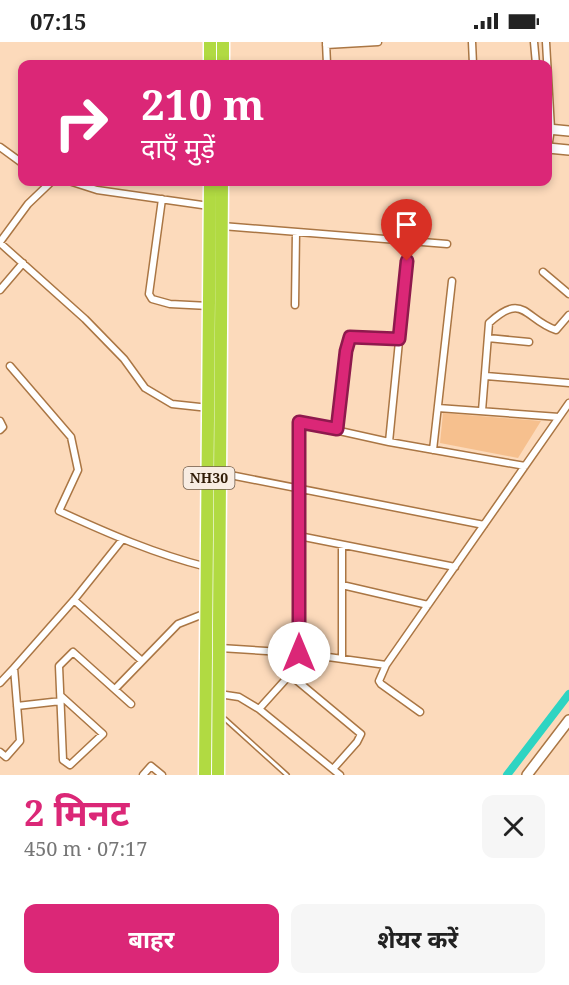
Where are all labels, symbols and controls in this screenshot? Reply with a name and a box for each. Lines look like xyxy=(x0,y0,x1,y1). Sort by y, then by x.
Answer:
text: 07:15 xyxy=(30,6,86,36)
text: 210 m xyxy=(141,75,265,132)
icon: right xyxy=(42,84,120,162)
text: दाएँ मुड़ें xyxy=(141,129,215,166)
pin xyxy=(381,199,432,261)
icon: arrive xyxy=(390,208,423,241)
road number: NH30 xyxy=(184,467,234,489)
position arrow xyxy=(267,621,331,685)
text: 2 मिनट xyxy=(24,788,129,837)
button: close xyxy=(482,795,545,858)
text: 450 m · 07:17 xyxy=(24,835,147,862)
button: बाहर xyxy=(24,904,279,973)
button: शेयर करें xyxy=(291,904,545,973)

